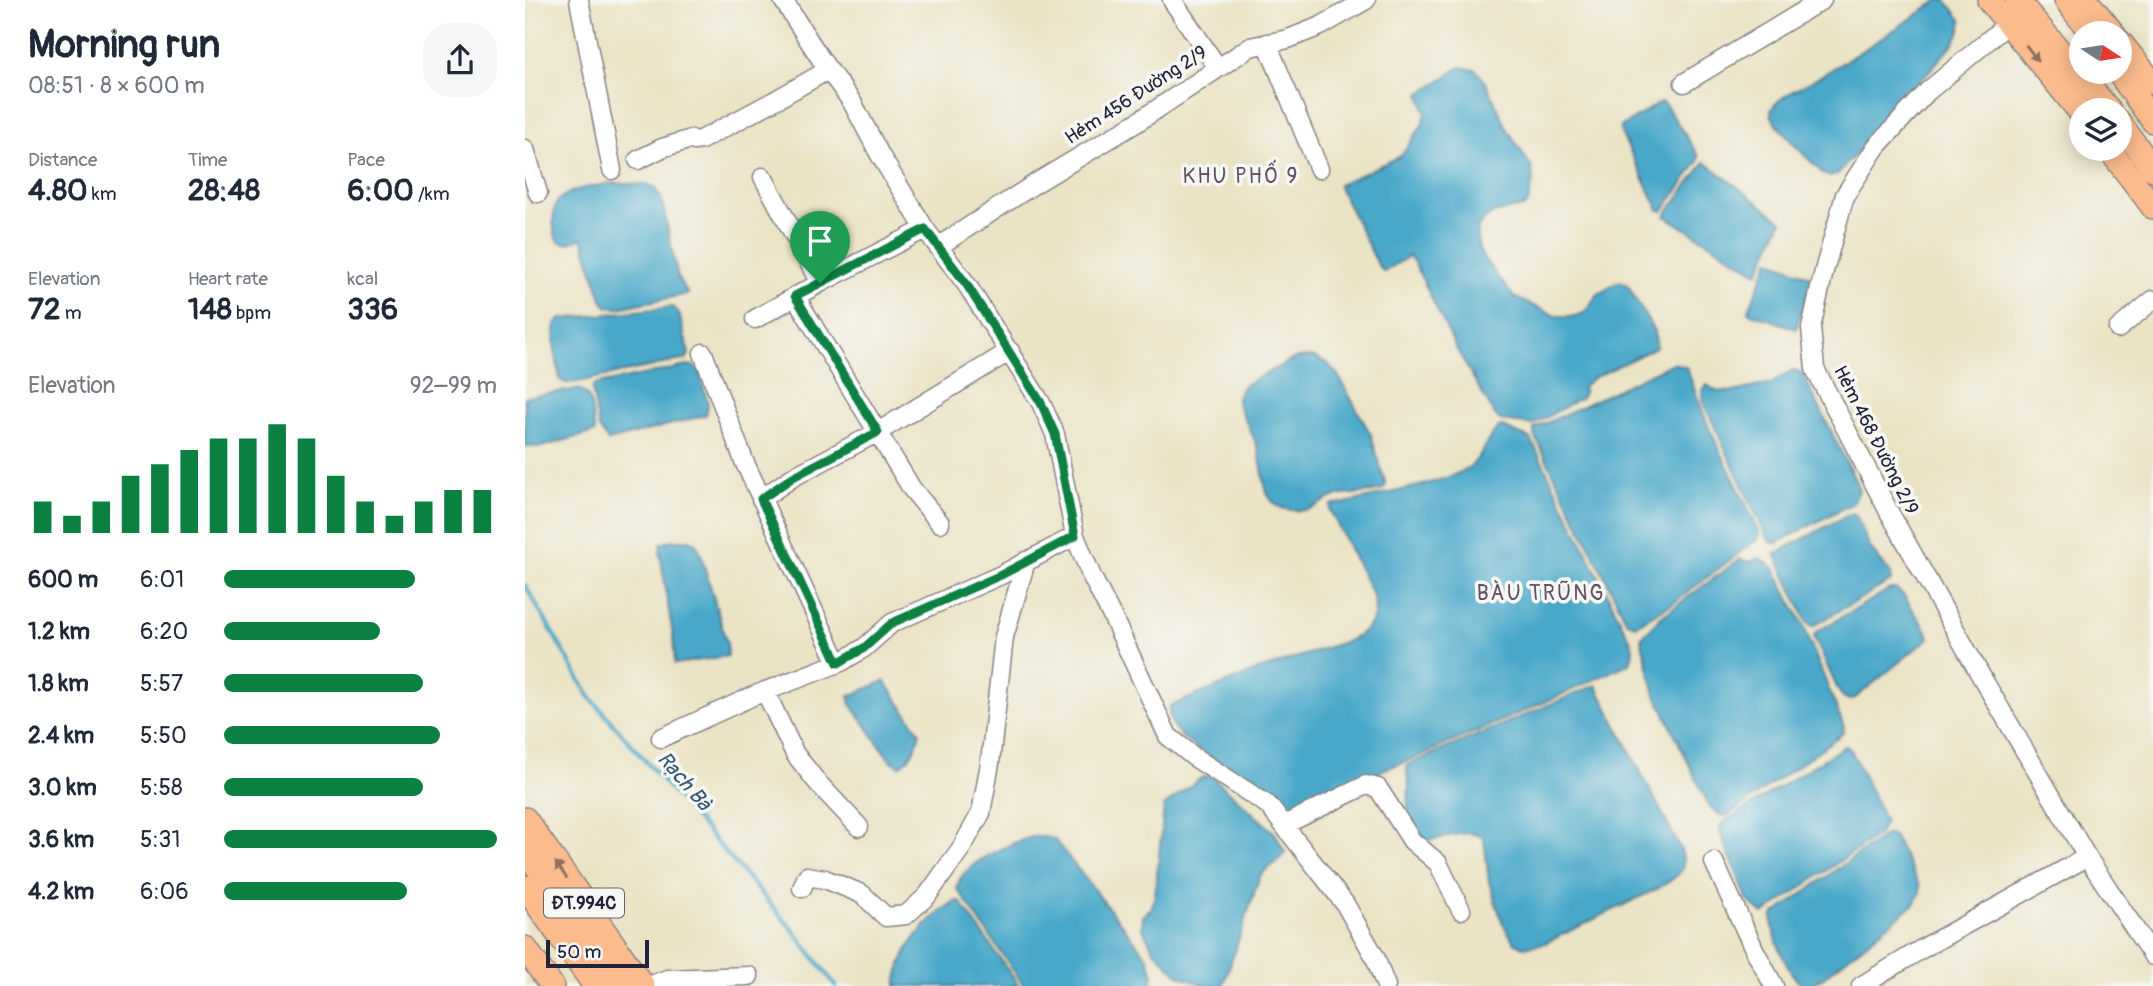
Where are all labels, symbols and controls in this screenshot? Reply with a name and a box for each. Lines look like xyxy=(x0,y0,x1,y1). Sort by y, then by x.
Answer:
text: Morning run xyxy=(28,21,220,69)
north arrow xyxy=(2069,21,2131,84)
map controls xyxy=(2069,21,2132,161)
button: share xyxy=(423,23,497,97)
street label: Hẻm 456 Đường 2/9 xyxy=(1060,40,1212,150)
one-way arrow xyxy=(2025,43,2040,61)
text: 08:51 · 8 × 600 m xyxy=(28,71,205,100)
button: layers xyxy=(2069,98,2132,161)
text: Distance xyxy=(28,148,97,172)
text: Time xyxy=(188,148,227,172)
text: Pace xyxy=(347,148,385,172)
district label: KHU PHỐ 9 xyxy=(1183,159,1299,190)
text: 4.80 xyxy=(28,172,88,209)
text: 28:48 xyxy=(188,172,260,209)
text: 6:00 xyxy=(347,172,414,209)
text: km xyxy=(88,182,117,206)
text: /km xyxy=(414,182,450,206)
pin xyxy=(790,211,850,283)
icon: arrive xyxy=(801,222,839,260)
text: Elevation xyxy=(28,267,100,291)
text: Heart rate xyxy=(188,267,268,291)
text: kcal xyxy=(347,267,378,291)
text: 72 xyxy=(28,291,61,328)
text: 148 xyxy=(188,291,232,328)
text: 336 xyxy=(347,291,398,328)
text: m xyxy=(61,301,82,325)
text: bpm xyxy=(232,301,271,325)
street label: Hẻm 468 Đường 2/9 xyxy=(1828,362,1924,518)
text: Elevation xyxy=(28,371,116,400)
text: 92–99 m xyxy=(410,371,497,400)
text: 600 m xyxy=(28,565,98,594)
text: 6:01 xyxy=(140,565,184,594)
district label: BÀU TRŨNG xyxy=(1477,580,1605,607)
text: 1.2 km xyxy=(28,617,90,646)
text: 6:20 xyxy=(140,617,188,646)
text: 1.8 km xyxy=(28,669,89,698)
text: 5:57 xyxy=(140,669,183,698)
text: 2.4 km xyxy=(28,721,94,750)
text: 5:50 xyxy=(140,721,187,750)
water label: Rạch Bà xyxy=(651,746,718,817)
text: 3.0 km xyxy=(28,773,97,802)
text: 5:58 xyxy=(140,773,183,802)
text: 3.6 km xyxy=(28,825,94,854)
text: 5:31 xyxy=(140,825,180,854)
one-way arrow xyxy=(554,861,568,879)
text: 4.2 km xyxy=(28,877,94,906)
text: 6:06 xyxy=(140,877,189,906)
road number: ĐT.994C xyxy=(544,888,624,918)
scale bar xyxy=(546,937,649,969)
text: 50 m xyxy=(557,940,601,964)

